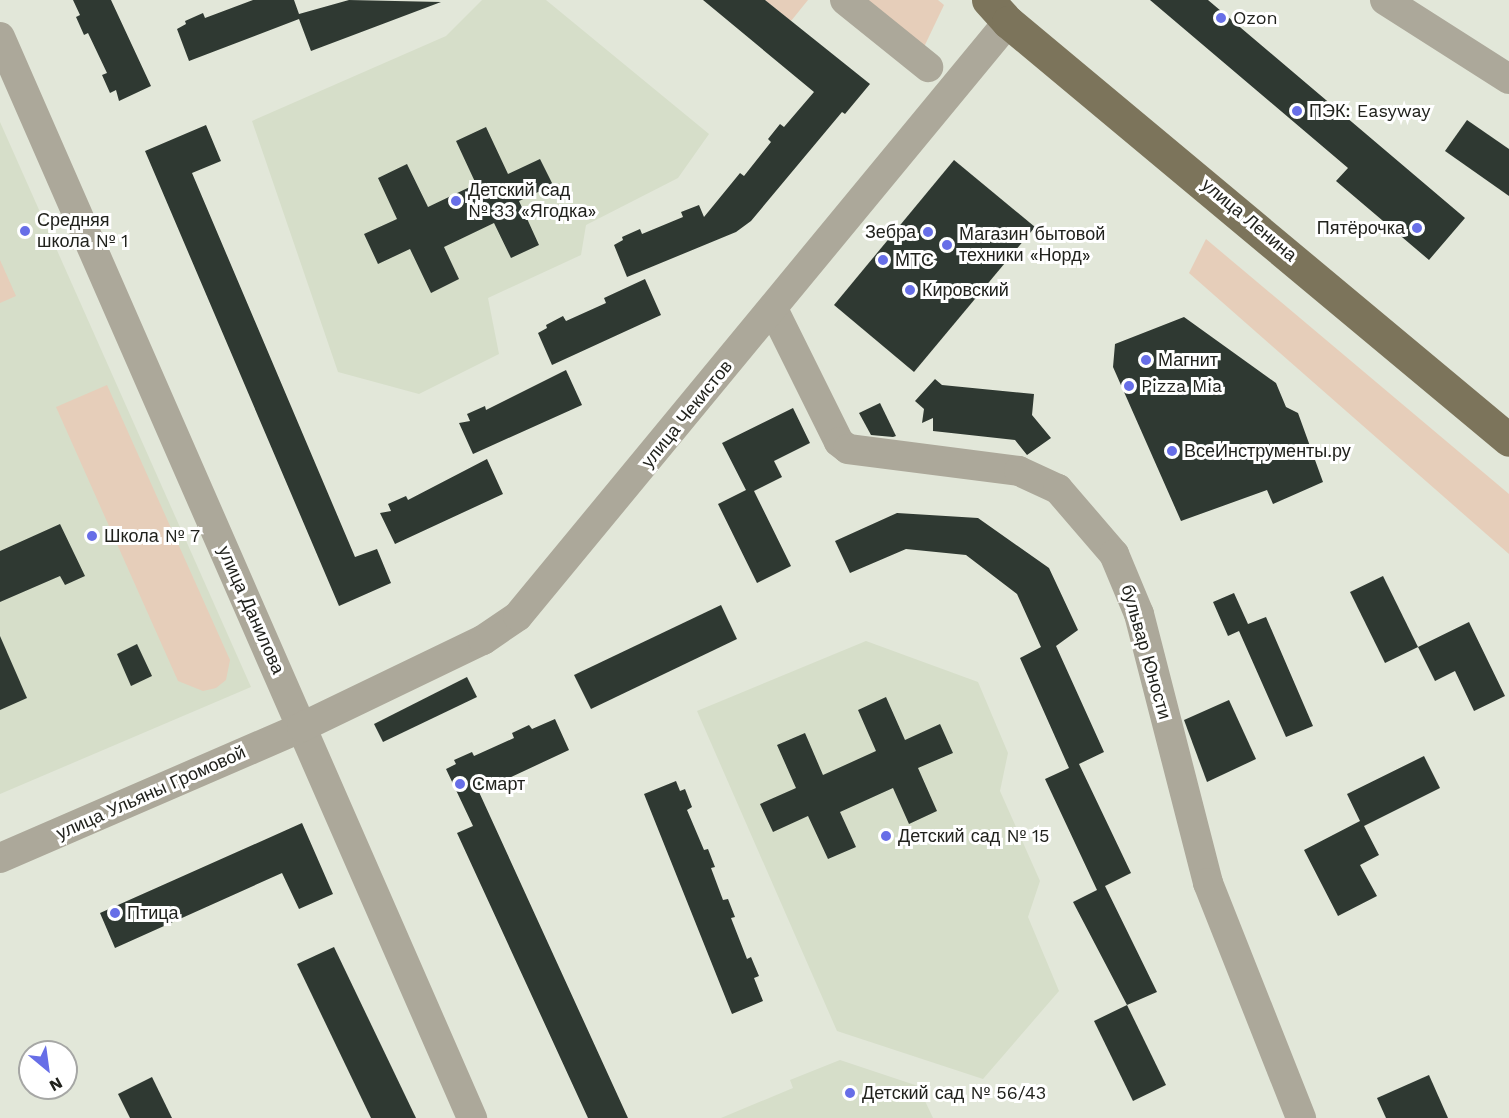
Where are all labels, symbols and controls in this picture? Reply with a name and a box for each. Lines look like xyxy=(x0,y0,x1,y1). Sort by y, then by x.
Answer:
place label: Ozon xyxy=(1233,7,1278,29)
marker: Ozon xyxy=(1214,11,1228,25)
place label: ПЭК: Easyway xyxy=(1309,100,1431,122)
marker: ПЭК: Easyway xyxy=(1290,104,1304,118)
street label: улица Ленина xyxy=(1197,174,1301,266)
place label: Детский сад № 33 «Ягодка» xyxy=(468,180,596,222)
marker: Детский сад № 33 «Ягодка» xyxy=(449,194,463,208)
place label: Средняя школа № 1 xyxy=(37,210,129,252)
place label: Пятёрочка xyxy=(1317,217,1405,239)
place label: Зебра xyxy=(865,221,916,243)
marker: Пятёрочка xyxy=(1410,221,1424,235)
marker: Средняя школа № 1 xyxy=(18,224,32,238)
place label: Магазин бытовой техники «Норд» xyxy=(959,224,1105,266)
marker: Зебра xyxy=(921,225,935,239)
marker: Магазин бытовой техники «Норд» xyxy=(940,238,954,252)
place label: МТС xyxy=(895,249,934,271)
marker: МТС xyxy=(876,253,890,267)
place label: Кировский xyxy=(922,279,1009,301)
marker: Кировский xyxy=(903,283,917,297)
place label: Магнит xyxy=(1158,349,1218,371)
marker: Магнит xyxy=(1139,353,1153,367)
street label: улица Чекистов xyxy=(637,356,737,472)
place label: Pizza Mia xyxy=(1141,375,1223,397)
marker: Pizza Mia xyxy=(1122,379,1136,393)
place label: ВсеИнструменты.ру xyxy=(1184,440,1351,462)
marker: ВсеИнструменты.ру xyxy=(1165,444,1179,458)
place label: Школа № 7 xyxy=(104,525,201,547)
marker: Школа № 7 xyxy=(85,529,99,543)
street label: улица Данилова xyxy=(213,543,289,677)
street label: бульвар Юности xyxy=(1116,582,1176,722)
street label: улица Ульяны Громовой xyxy=(53,741,249,845)
place label: Смарт xyxy=(472,773,525,795)
marker: Смарт xyxy=(453,777,467,791)
place label: Детский сад № 15 xyxy=(898,825,1050,847)
marker: Детский сад № 15 xyxy=(879,829,893,843)
place label: Птица xyxy=(127,902,179,924)
marker: Птица xyxy=(108,906,122,920)
north arrow xyxy=(18,1040,78,1100)
text: N xyxy=(46,1073,66,1096)
place label: Детский сад № 56/43 xyxy=(862,1082,1046,1104)
marker: Детский сад № 56/43 xyxy=(843,1086,857,1100)

